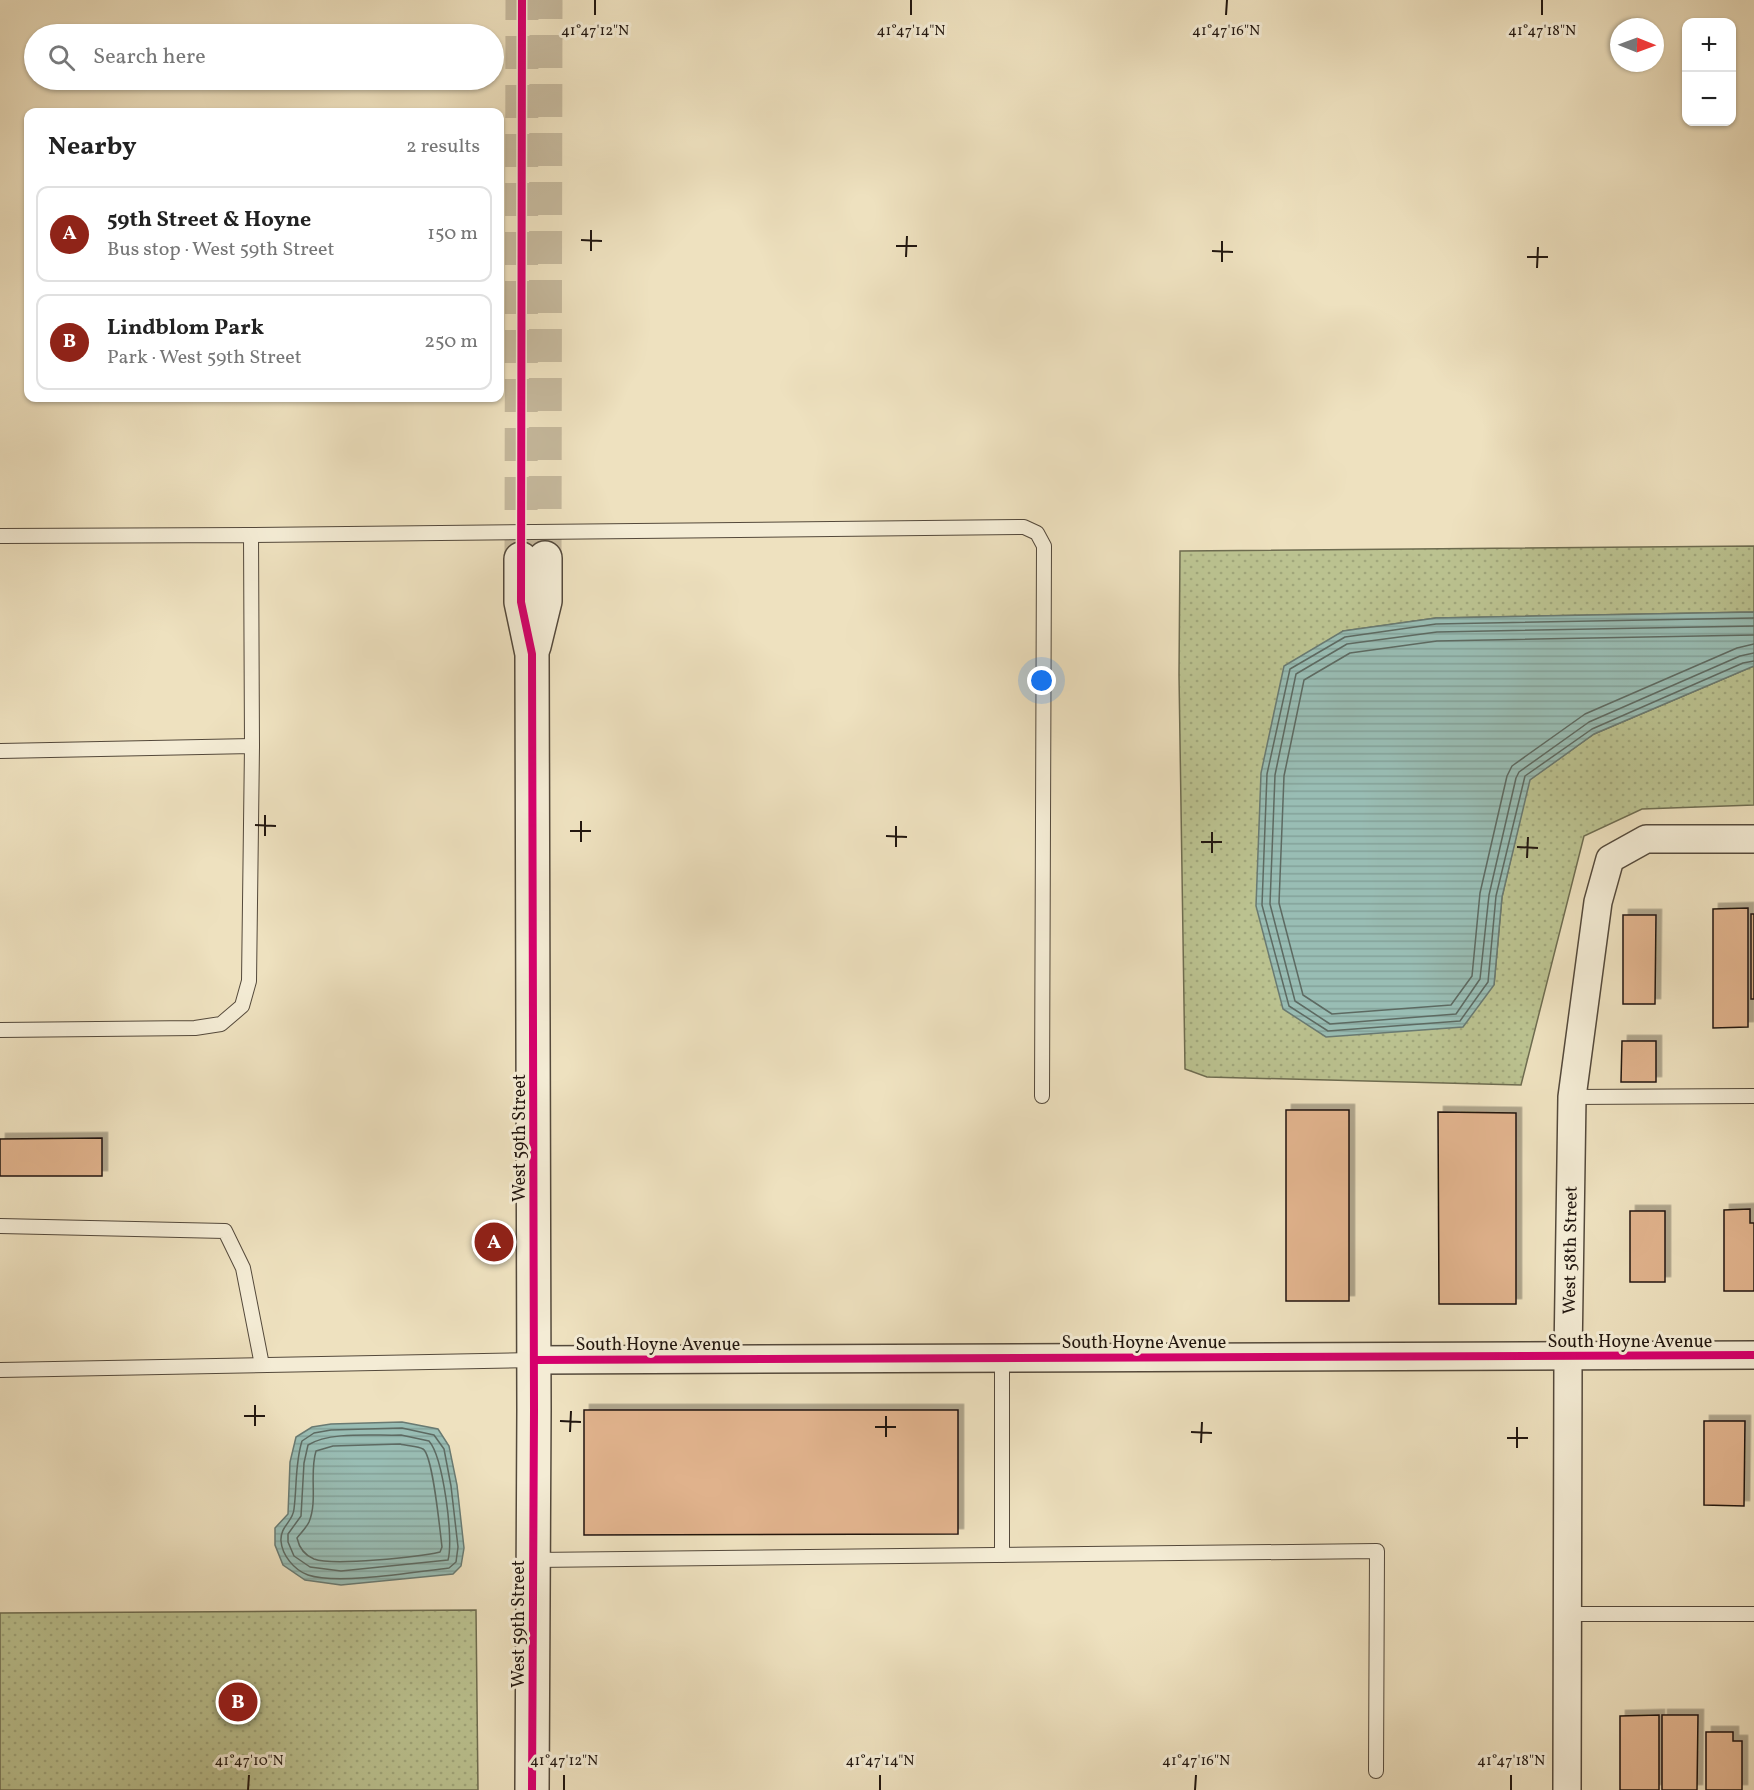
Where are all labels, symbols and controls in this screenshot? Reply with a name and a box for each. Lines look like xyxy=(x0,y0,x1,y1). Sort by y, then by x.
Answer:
north arrow xyxy=(1610,18,1664,72)
map controls xyxy=(1682,18,1736,126)
button: + xyxy=(1682,18,1736,72)
text: 41°47'12"N xyxy=(561,21,629,42)
text: 41°47'14"N xyxy=(877,21,946,42)
text: 41°47'16"N xyxy=(1192,21,1260,42)
text: 41°47'18"N xyxy=(1508,21,1576,42)
search box xyxy=(24,24,504,90)
icon: search xyxy=(45,41,78,74)
text: Search here xyxy=(93,42,206,73)
button: − xyxy=(1682,72,1736,126)
text: Nearby xyxy=(48,129,137,165)
text: 2 results xyxy=(406,133,480,161)
text: 59th Street & Hoyne xyxy=(107,205,311,236)
text: A xyxy=(62,220,77,248)
text: 150 m xyxy=(427,220,478,248)
text: Bus stop · West 59th Street xyxy=(107,236,335,264)
text: Lindblom Park xyxy=(107,313,264,344)
text: B xyxy=(63,328,76,356)
text: 250 m xyxy=(424,328,478,356)
text: Park · West 59th Street xyxy=(107,344,302,372)
your location xyxy=(1027,666,1056,695)
street label: West 59th Street xyxy=(508,1074,533,1202)
street label: West 58th Street xyxy=(1558,1186,1585,1315)
pin: A xyxy=(474,1220,514,1264)
street label: South Hoyne Avenue xyxy=(1548,1330,1712,1355)
street label: South Hoyne Avenue xyxy=(1062,1331,1226,1356)
street label: South Hoyne Avenue xyxy=(576,1333,740,1358)
street label: West 59th Street xyxy=(507,1560,532,1688)
pin: B xyxy=(218,1680,258,1724)
text: 41°47'10"N xyxy=(214,1751,284,1772)
text: 41°47'12"N xyxy=(530,1751,598,1772)
text: 41°47'14"N xyxy=(846,1751,915,1772)
text: 41°47'16"N xyxy=(1162,1751,1230,1772)
text: 41°47'18"N xyxy=(1477,1751,1545,1772)

